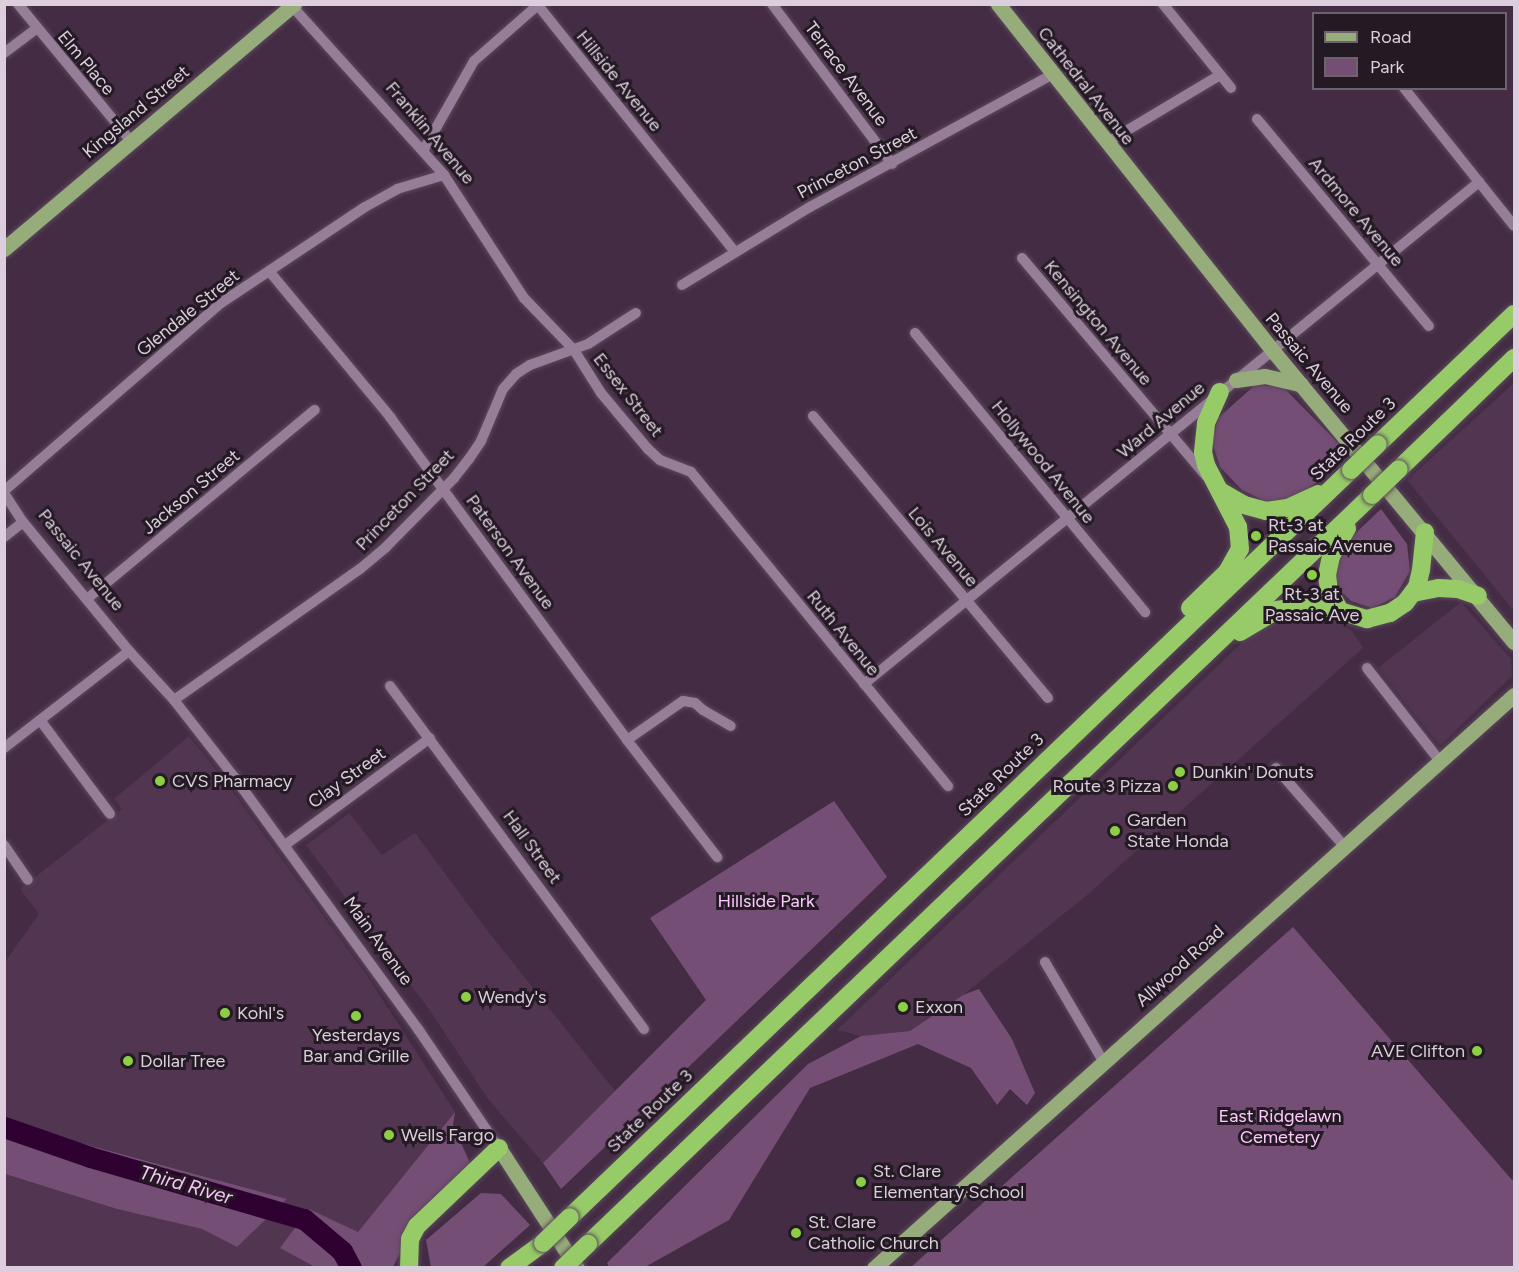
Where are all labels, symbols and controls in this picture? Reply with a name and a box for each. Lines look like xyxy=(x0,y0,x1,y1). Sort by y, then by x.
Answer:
legend xyxy=(1312,12,1507,90)
street label: Terrace Avenue xyxy=(800,18,892,130)
street label: Cathedral Avenue xyxy=(1033,23,1139,149)
street label: Elm Place xyxy=(53,26,119,100)
street label: Hillside Avenue xyxy=(572,26,666,136)
text: Road xyxy=(1370,26,1411,48)
text: Park xyxy=(1370,56,1404,78)
street label: Kingsland Street xyxy=(78,61,194,163)
street label: Franklin Avenue xyxy=(381,77,479,189)
street label: Princeton Street xyxy=(794,122,920,204)
street label: Ardmore Avenue xyxy=(1304,153,1408,271)
street label: Kensington Avenue xyxy=(1039,256,1157,390)
street label: Glendale Street xyxy=(132,265,244,361)
street label: Passaic Avenue xyxy=(1261,308,1357,418)
street label: Essex Street xyxy=(589,349,667,441)
street label: Ward Avenue xyxy=(1113,377,1209,463)
street label: State Route 3 xyxy=(1306,393,1400,485)
street label: Hollywood Avenue xyxy=(987,396,1099,528)
street label: Jackson Street xyxy=(138,445,244,539)
street label: Princeton Street xyxy=(351,445,459,555)
street label: Paterson Avenue xyxy=(461,491,559,613)
street label: Lois Avenue xyxy=(903,503,983,591)
street label: Passaic Avenue xyxy=(33,505,129,615)
place label: Rt-3 at Passaic Avenue xyxy=(1268,515,1393,558)
marker: Rt-3 at Passaic Avenue xyxy=(1249,529,1263,543)
marker: Rt-3 at Passaic Ave xyxy=(1305,568,1319,582)
place label: Rt-3 at Passaic Ave xyxy=(1265,584,1359,626)
street label: Ruth Avenue xyxy=(802,586,884,680)
street label: State Route 3 xyxy=(954,729,1048,821)
street label: Clay Street xyxy=(304,743,390,813)
place label: Dunkin' Donuts xyxy=(1192,761,1314,783)
marker: Dunkin' Donuts xyxy=(1173,765,1187,779)
place label: CVS Pharmacy xyxy=(172,770,292,792)
marker: CVS Pharmacy xyxy=(153,774,167,788)
place label: Route 3 Pizza xyxy=(1053,775,1161,797)
marker: Route 3 Pizza xyxy=(1166,779,1180,793)
street label: Hall Street xyxy=(498,806,566,888)
place label: Garden State Honda xyxy=(1127,810,1229,852)
marker: Garden State Honda xyxy=(1108,824,1122,838)
park label: Hillside Park xyxy=(717,890,815,912)
street label: Main Avenue xyxy=(339,893,417,989)
street label: Allwood Road xyxy=(1131,921,1229,1011)
place label: Wendy's xyxy=(478,986,546,1008)
marker: Wendy's xyxy=(459,990,473,1004)
place label: Exxon xyxy=(915,996,963,1018)
marker: Exxon xyxy=(896,1000,910,1014)
place label: Kohl's xyxy=(237,1002,284,1024)
marker: Kohl's xyxy=(218,1006,232,1020)
marker: Yesterdays Bar and Grille xyxy=(349,1009,363,1023)
place label: Yesterdays Bar and Grille xyxy=(303,1025,409,1068)
place label: AVE Clifton xyxy=(1371,1040,1465,1062)
marker: AVE Clifton xyxy=(1470,1044,1484,1058)
place label: Dollar Tree xyxy=(140,1050,225,1072)
marker: Dollar Tree xyxy=(121,1054,135,1068)
street label: State Route 3 xyxy=(603,1065,697,1157)
park label: East Ridgelawn Cemetery xyxy=(1218,1106,1342,1148)
place label: Wells Fargo xyxy=(401,1124,494,1146)
marker: Wells Fargo xyxy=(382,1128,396,1142)
water label: Third River xyxy=(137,1160,235,1210)
place label: St. Clare Elementary School xyxy=(873,1161,1024,1204)
marker: St. Clare Elementary School xyxy=(854,1175,868,1189)
place label: St. Clare Catholic Church xyxy=(808,1212,939,1254)
marker: St. Clare Catholic Church xyxy=(789,1226,803,1240)

